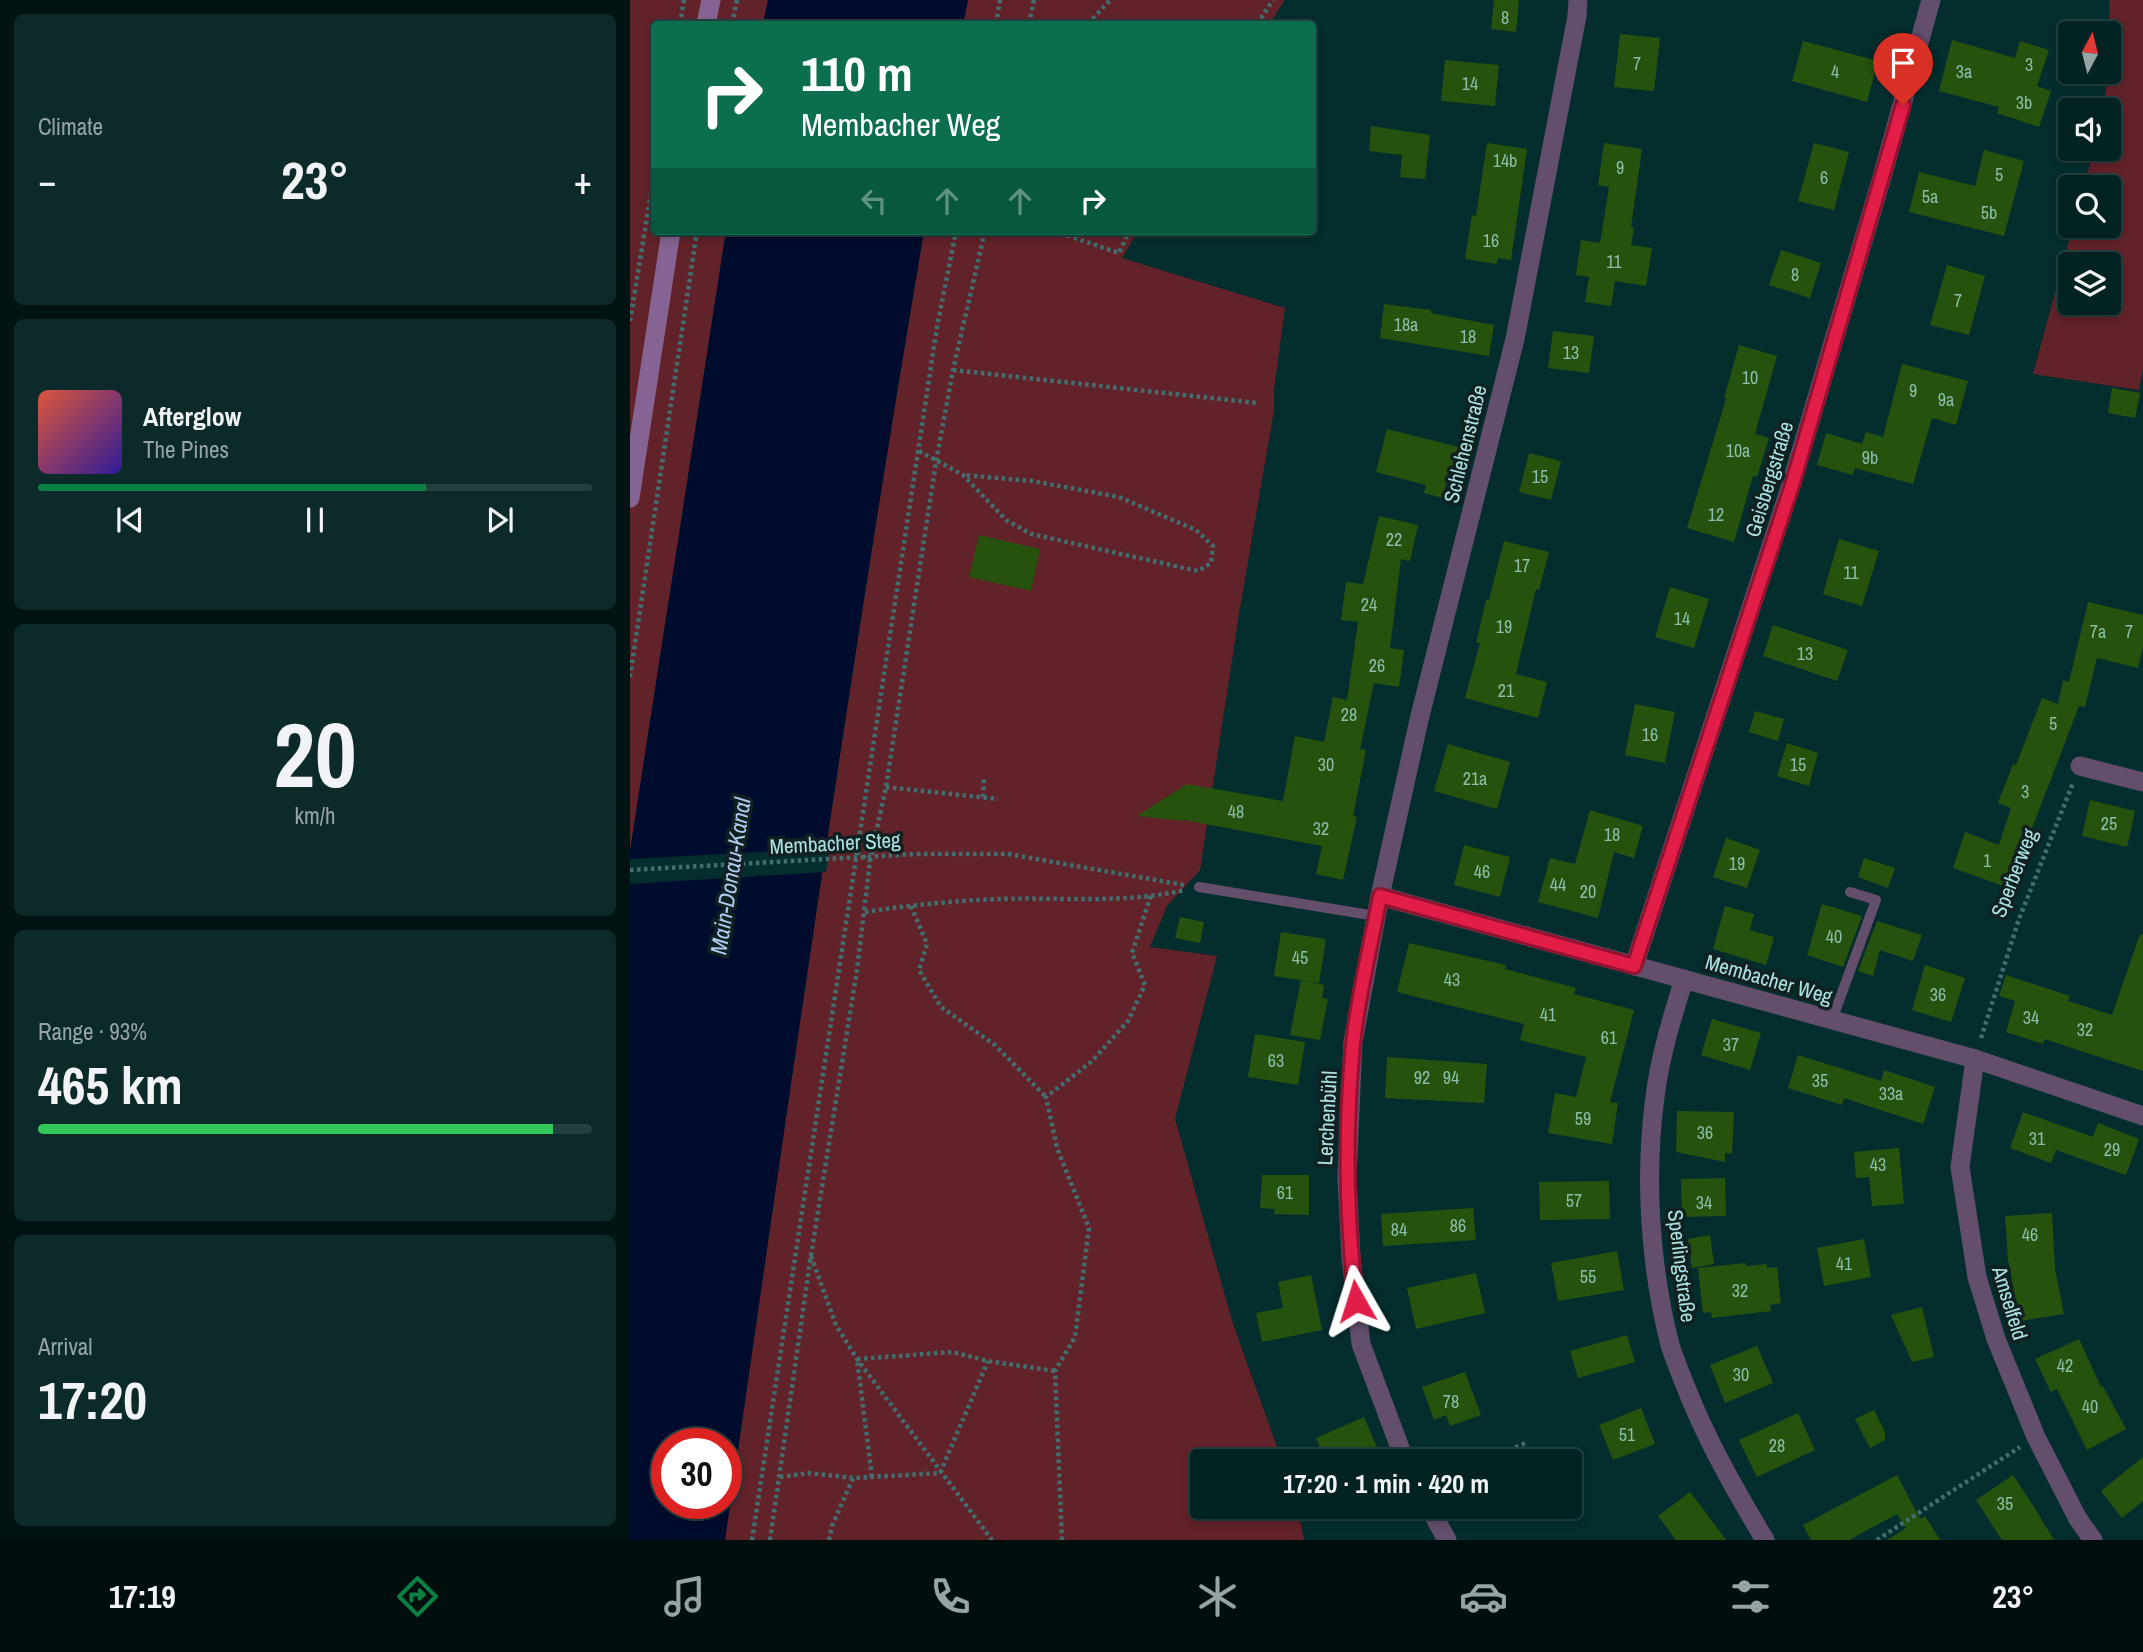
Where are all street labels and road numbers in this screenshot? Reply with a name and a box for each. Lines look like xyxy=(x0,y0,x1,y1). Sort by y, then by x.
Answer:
street label: Schlehenstraße xyxy=(1436,382,1494,506)
street label: Geisbergstraße xyxy=(1738,418,1800,540)
street label: Sperberweg xyxy=(1984,824,2044,922)
street label: Membacher Steg xyxy=(769,825,902,861)
street label: Membacher Weg xyxy=(1702,947,1836,1011)
street label: Lerchenbühl xyxy=(1310,1070,1344,1166)
street label: Sperlingstraße xyxy=(1661,1208,1703,1324)
street label: Amselfeld xyxy=(1985,1262,2035,1343)

